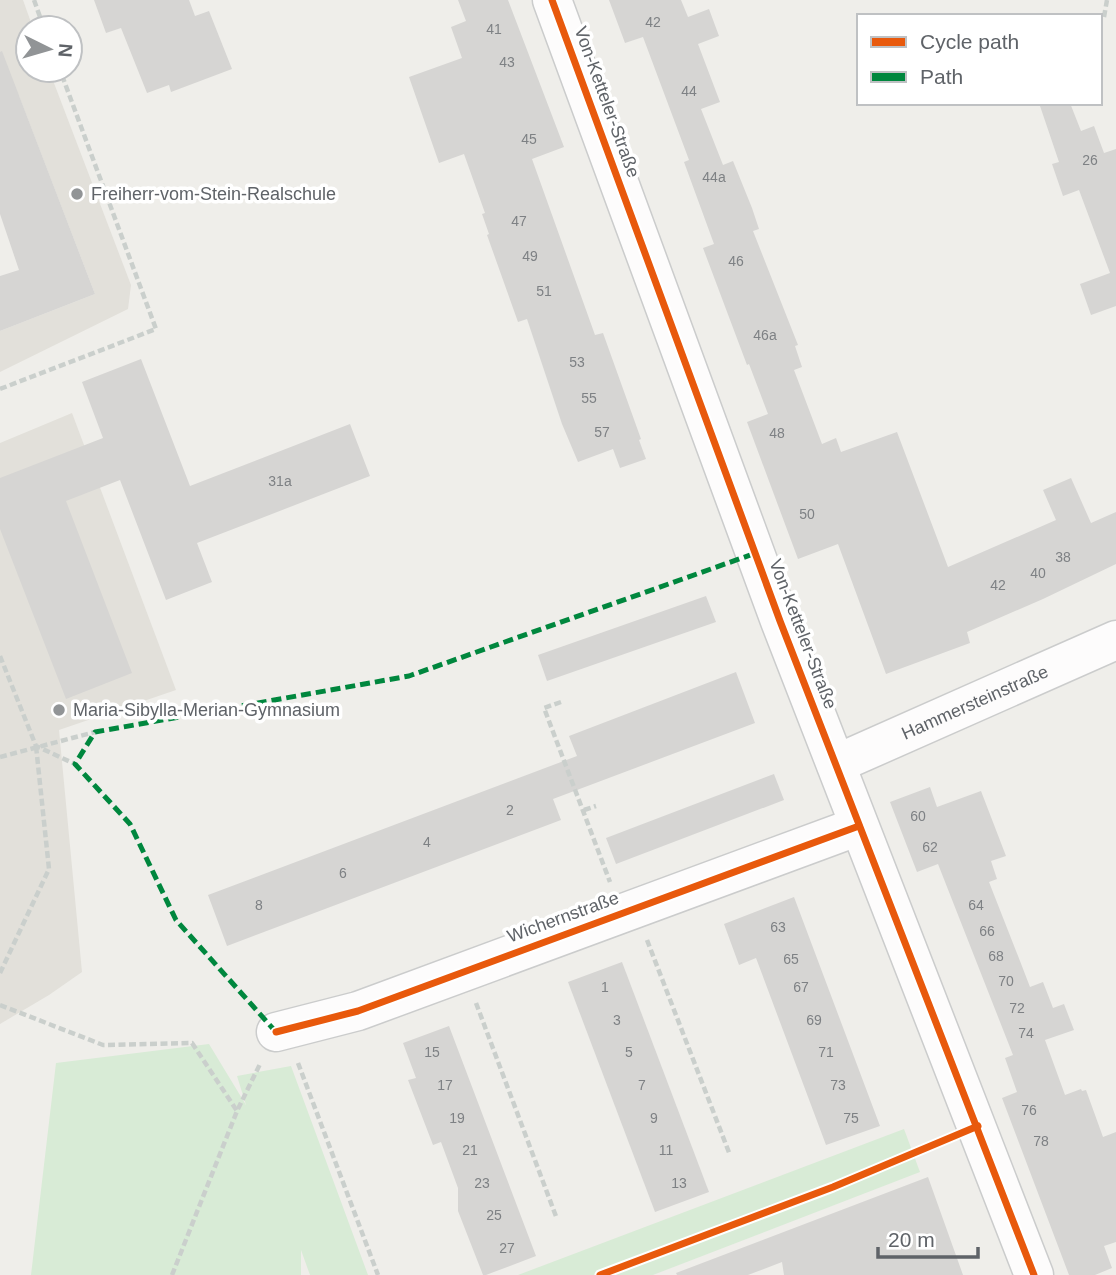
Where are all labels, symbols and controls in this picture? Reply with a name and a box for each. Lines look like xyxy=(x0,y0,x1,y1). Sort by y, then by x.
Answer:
north arrow xyxy=(14,14,84,84)
house number: 42 xyxy=(645,14,661,30)
legend xyxy=(857,14,1102,105)
house number: 41 xyxy=(486,21,502,37)
street label: Von-Ketteler-Straße xyxy=(570,24,644,180)
text: Cycle path xyxy=(920,30,1019,53)
text: N xyxy=(54,43,76,58)
house number: 43 xyxy=(499,54,515,70)
text: Path xyxy=(920,65,963,88)
house number: 44 xyxy=(681,83,697,99)
house number: 45 xyxy=(521,131,537,147)
house number: 26 xyxy=(1082,152,1098,168)
house number: 44a xyxy=(702,169,726,185)
place label: Freiherr-vom-Stein-Realschule xyxy=(91,184,336,204)
marker: Freiherr-vom-Stein-Realschule xyxy=(69,186,85,202)
house number: 47 xyxy=(511,213,527,229)
house number: 49 xyxy=(522,248,538,264)
house number: 46 xyxy=(728,253,744,269)
house number: 51 xyxy=(536,283,552,299)
house number: 46a xyxy=(753,327,777,343)
house number: 53 xyxy=(569,354,585,370)
house number: 55 xyxy=(581,390,597,406)
house number: 57 xyxy=(594,424,610,440)
house number: 48 xyxy=(769,425,785,441)
house number: 31a xyxy=(268,473,292,489)
house number: 50 xyxy=(799,506,815,522)
house number: 38 xyxy=(1055,549,1071,565)
street label: Von-Ketteler-Straße xyxy=(765,556,841,712)
house number: 40 xyxy=(1030,565,1046,581)
house number: 42 xyxy=(990,577,1006,593)
street label: Hammersteinstraße xyxy=(899,661,1051,744)
place label: Maria-Sibylla-Merian-Gymnasium xyxy=(73,700,340,720)
marker: Maria-Sibylla-Merian-Gymnasium xyxy=(51,702,67,718)
house number: 2 xyxy=(506,802,514,818)
house number: 60 xyxy=(910,808,926,824)
house number: 4 xyxy=(423,834,431,850)
house number: 62 xyxy=(922,839,938,855)
house number: 6 xyxy=(339,865,347,881)
street label: Wichernstraße xyxy=(505,888,621,946)
house number: 8 xyxy=(255,897,263,913)
house number: 64 xyxy=(968,897,984,913)
house number: 63 xyxy=(770,919,786,935)
house number: 66 xyxy=(979,923,995,939)
house number: 68 xyxy=(988,948,1004,964)
house number: 65 xyxy=(783,951,799,967)
house number: 70 xyxy=(998,973,1014,989)
house number: 1 xyxy=(601,979,609,995)
house number: 67 xyxy=(793,979,809,995)
house number: 72 xyxy=(1009,1000,1025,1016)
house number: 3 xyxy=(613,1012,621,1028)
house number: 69 xyxy=(806,1012,822,1028)
house number: 74 xyxy=(1018,1025,1034,1041)
house number: 15 xyxy=(424,1044,440,1060)
house number: 5 xyxy=(625,1044,633,1060)
house number: 71 xyxy=(818,1044,834,1060)
house number: 17 xyxy=(437,1077,453,1093)
house number: 7 xyxy=(638,1077,646,1093)
house number: 73 xyxy=(830,1077,846,1093)
house number: 76 xyxy=(1021,1102,1037,1118)
house number: 19 xyxy=(449,1110,465,1126)
house number: 9 xyxy=(650,1110,658,1126)
house number: 75 xyxy=(843,1110,859,1126)
house number: 78 xyxy=(1033,1133,1049,1149)
house number: 21 xyxy=(462,1142,478,1158)
house number: 11 xyxy=(659,1142,673,1158)
house number: 23 xyxy=(474,1175,490,1191)
house number: 13 xyxy=(671,1175,687,1191)
house number: 25 xyxy=(486,1207,502,1223)
scale bar xyxy=(878,1216,978,1260)
text: 20 m xyxy=(888,1228,935,1251)
house number: 27 xyxy=(499,1240,515,1256)

